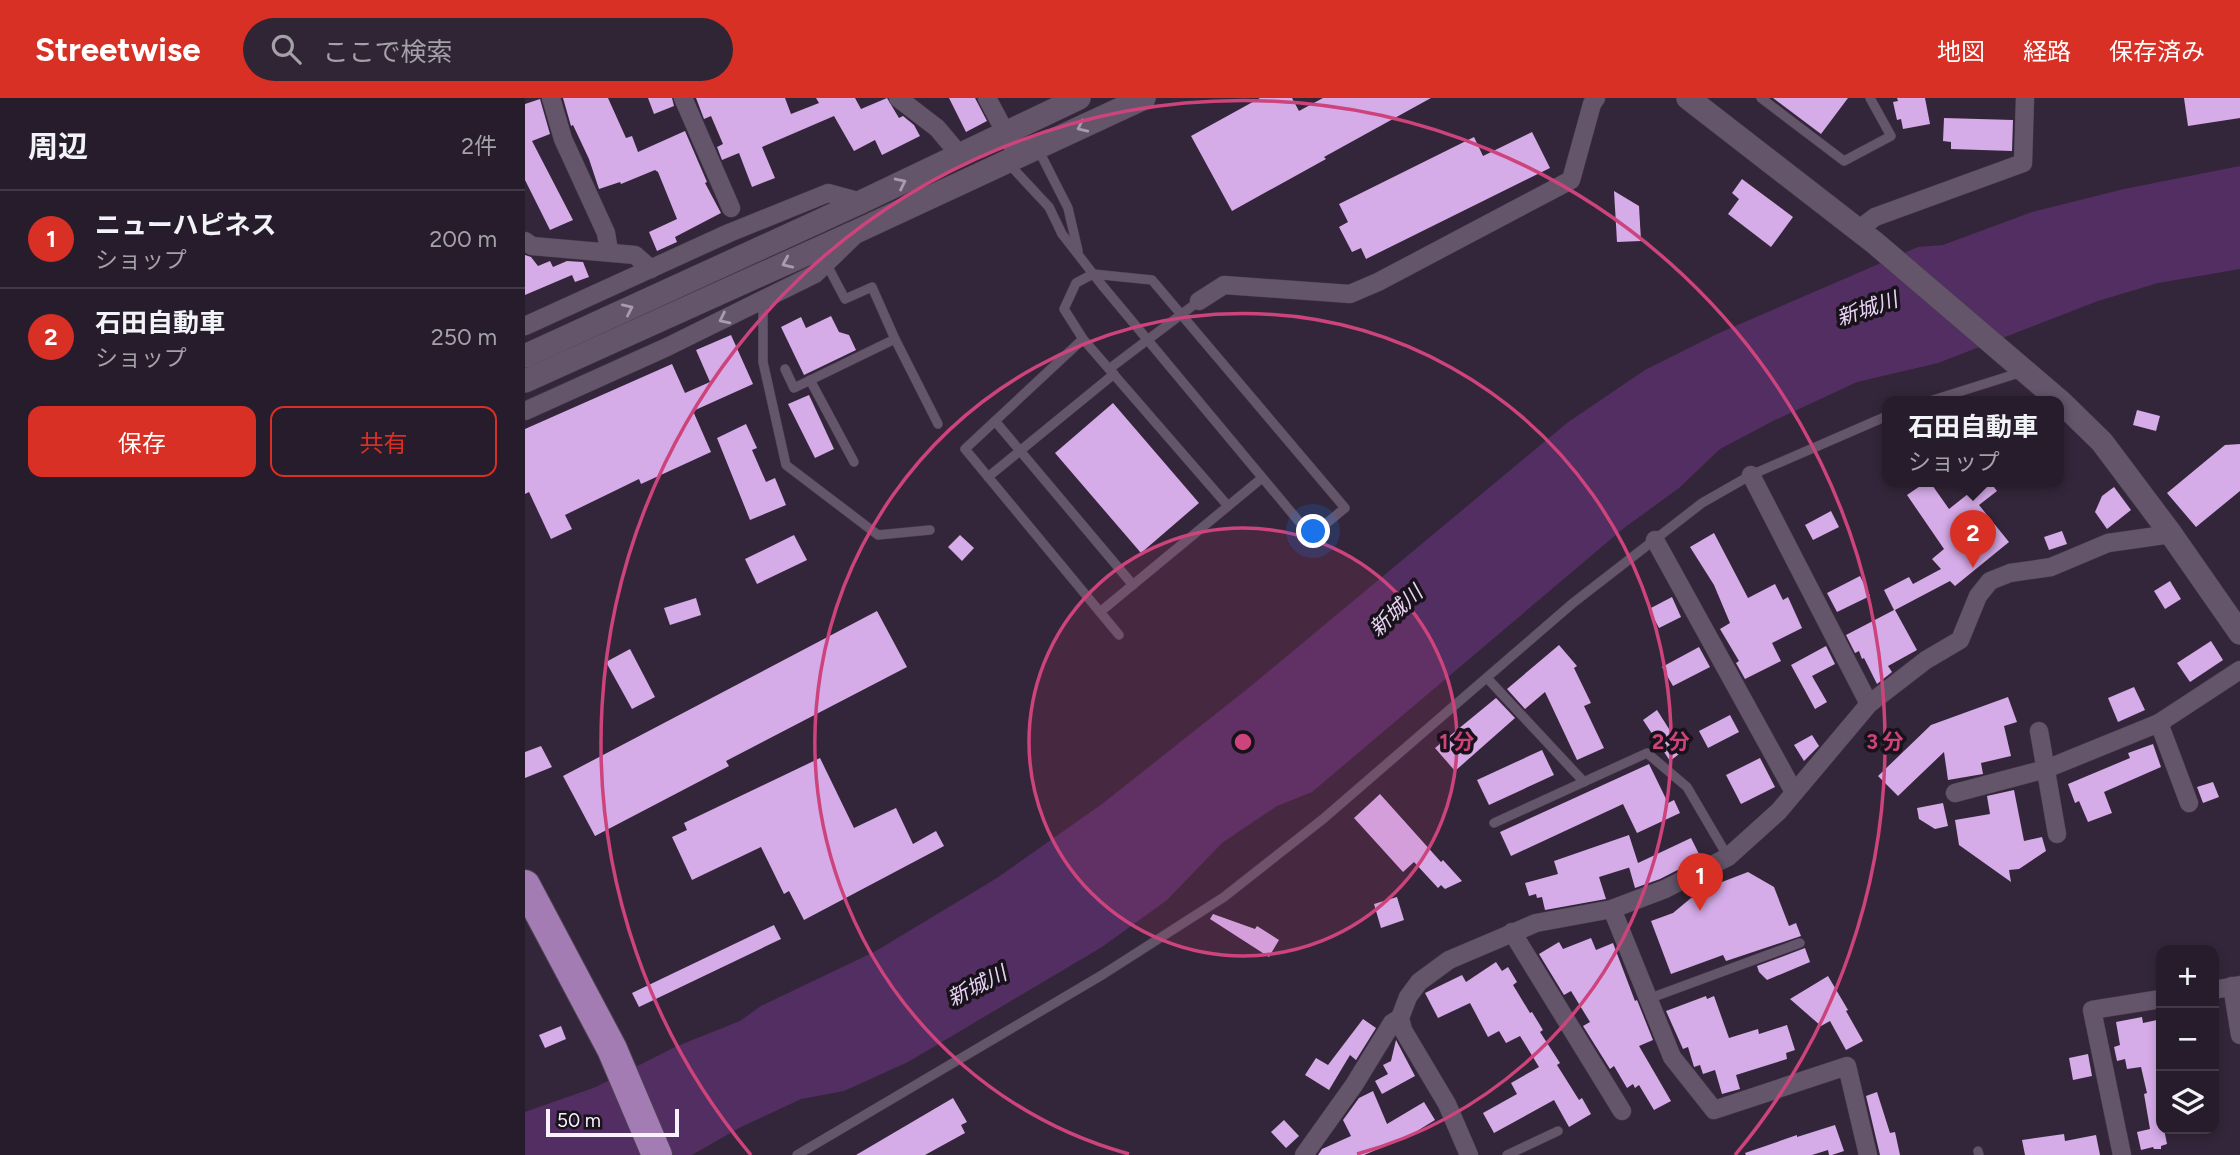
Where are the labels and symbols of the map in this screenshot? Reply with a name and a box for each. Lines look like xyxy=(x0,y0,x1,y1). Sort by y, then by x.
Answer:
one-way arrow xyxy=(1077,118,1089,132)
one-way arrow xyxy=(894,177,906,191)
one-way arrow xyxy=(781,255,794,269)
water label: 新城川 xyxy=(1833,286,1903,331)
one-way arrow xyxy=(620,303,633,317)
one-way arrow xyxy=(719,310,731,324)
pin: 2 xyxy=(1950,510,1996,568)
your location xyxy=(1296,514,1330,548)
water label: 新城川 xyxy=(1364,579,1429,641)
text: 1 分 xyxy=(1440,729,1474,754)
text: 2 分 xyxy=(1652,729,1690,754)
text: 3 分 xyxy=(1866,729,1904,754)
centre of rings xyxy=(1231,730,1255,754)
pin: 1 xyxy=(1677,853,1723,911)
water label: 新城川 xyxy=(943,959,1012,1011)
scale bar xyxy=(546,1106,679,1138)

